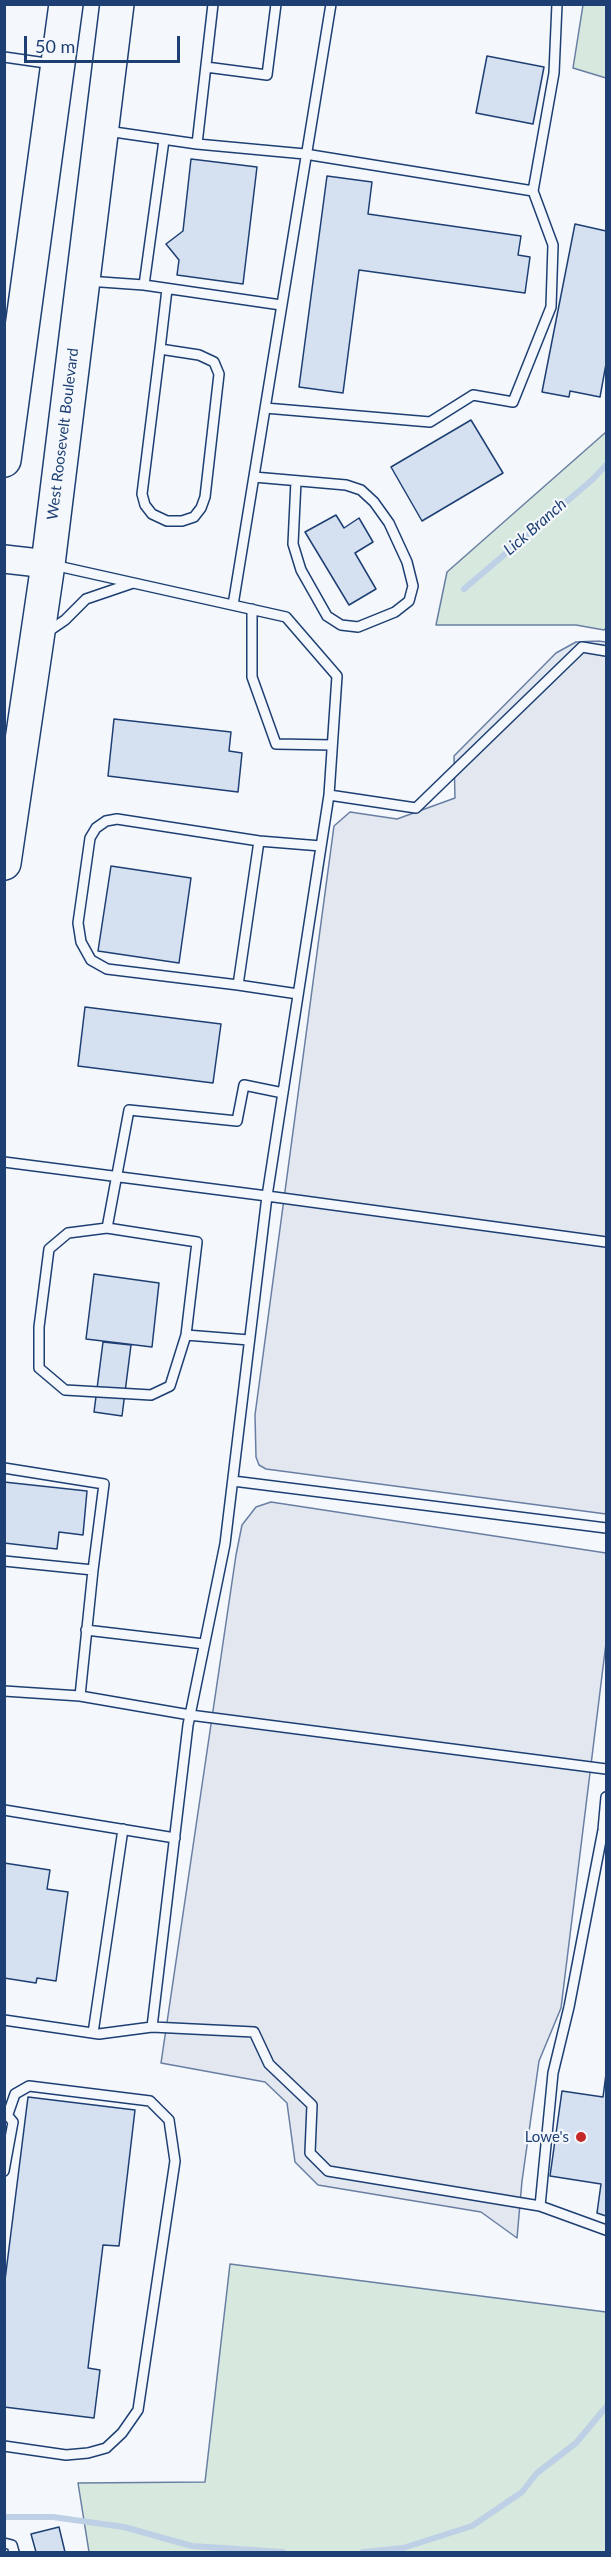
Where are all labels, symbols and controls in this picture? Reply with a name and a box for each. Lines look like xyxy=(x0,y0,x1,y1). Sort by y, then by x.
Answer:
scale bar xyxy=(27,24,183,62)
text: 50 m xyxy=(35,35,75,57)
street label: West Roosevelt Boulevard xyxy=(44,347,82,521)
water label: Lick Branch xyxy=(500,495,570,559)
place label: Lowe's xyxy=(525,2128,569,2146)
marker: Lowe's xyxy=(574,2130,588,2144)

